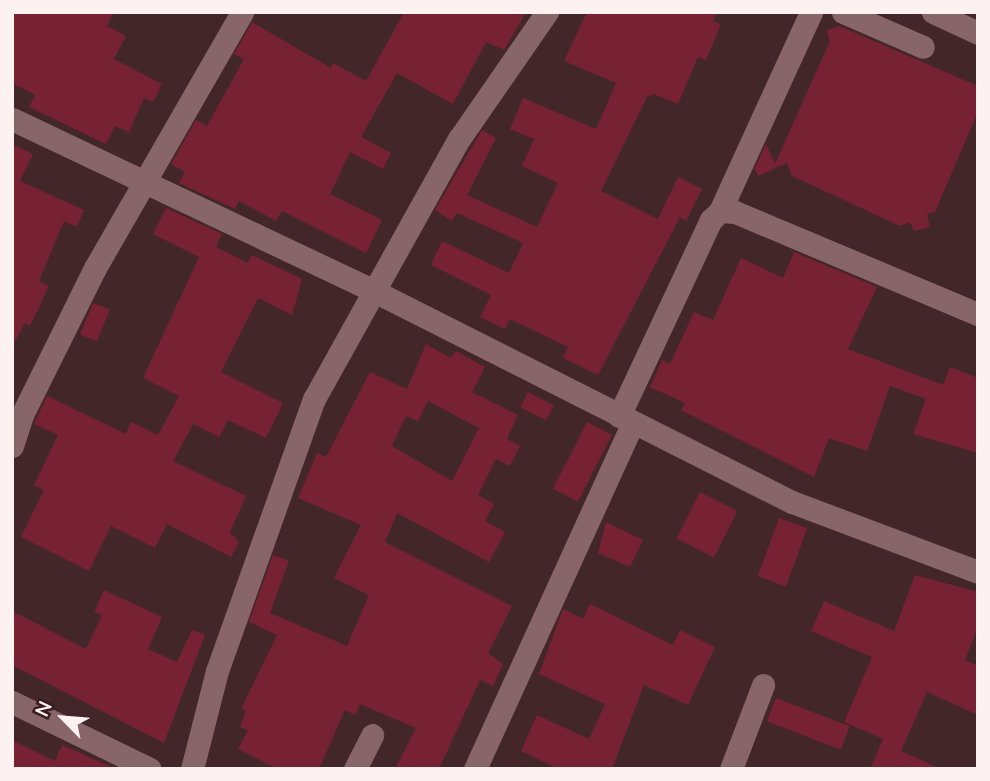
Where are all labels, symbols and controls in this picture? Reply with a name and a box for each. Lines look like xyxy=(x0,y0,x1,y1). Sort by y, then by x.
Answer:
north arrow xyxy=(28,683,98,753)
text: N xyxy=(29,697,59,721)

